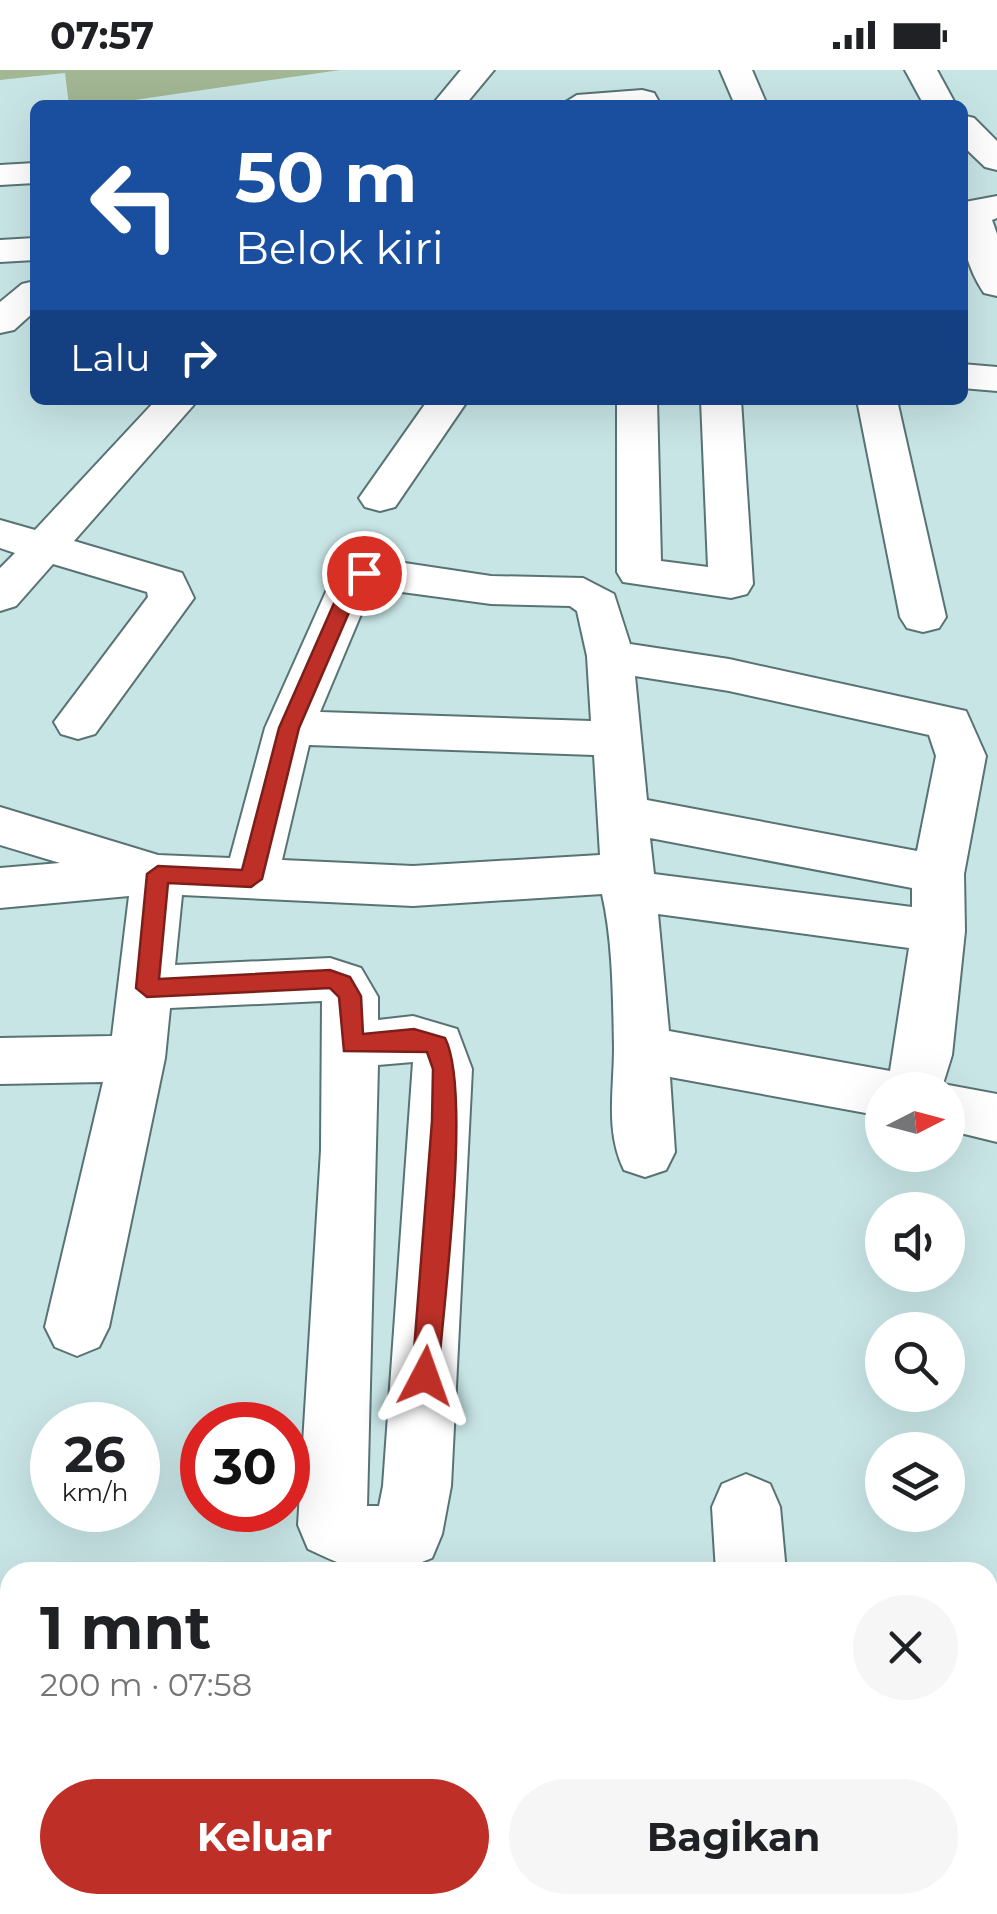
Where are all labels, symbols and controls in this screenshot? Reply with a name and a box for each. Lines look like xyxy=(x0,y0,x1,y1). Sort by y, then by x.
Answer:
text: 07:57 xyxy=(50,12,154,59)
text: 50 m xyxy=(235,134,417,220)
icon: left xyxy=(70,140,200,270)
text: Belok kiri xyxy=(235,220,444,275)
icon: right xyxy=(171,330,226,385)
text: Lalu xyxy=(70,334,151,381)
pin xyxy=(322,531,407,616)
icon: arrive xyxy=(337,546,392,601)
north arrow xyxy=(865,1072,965,1172)
map controls xyxy=(865,1072,965,1532)
button: sound xyxy=(865,1192,965,1292)
button: search xyxy=(865,1312,965,1412)
position arrow xyxy=(373,1324,477,1428)
speed limit sign: 30 xyxy=(180,1402,310,1532)
text: 26 xyxy=(64,1424,126,1485)
button: layers xyxy=(865,1432,965,1532)
text: km/h xyxy=(62,1477,128,1507)
text: 1 mnt xyxy=(40,1591,211,1664)
button: close xyxy=(853,1595,958,1700)
text: 200 m · 07:58 xyxy=(40,1665,252,1704)
button: Keluar xyxy=(40,1779,489,1894)
button: Bagikan xyxy=(509,1779,958,1894)

